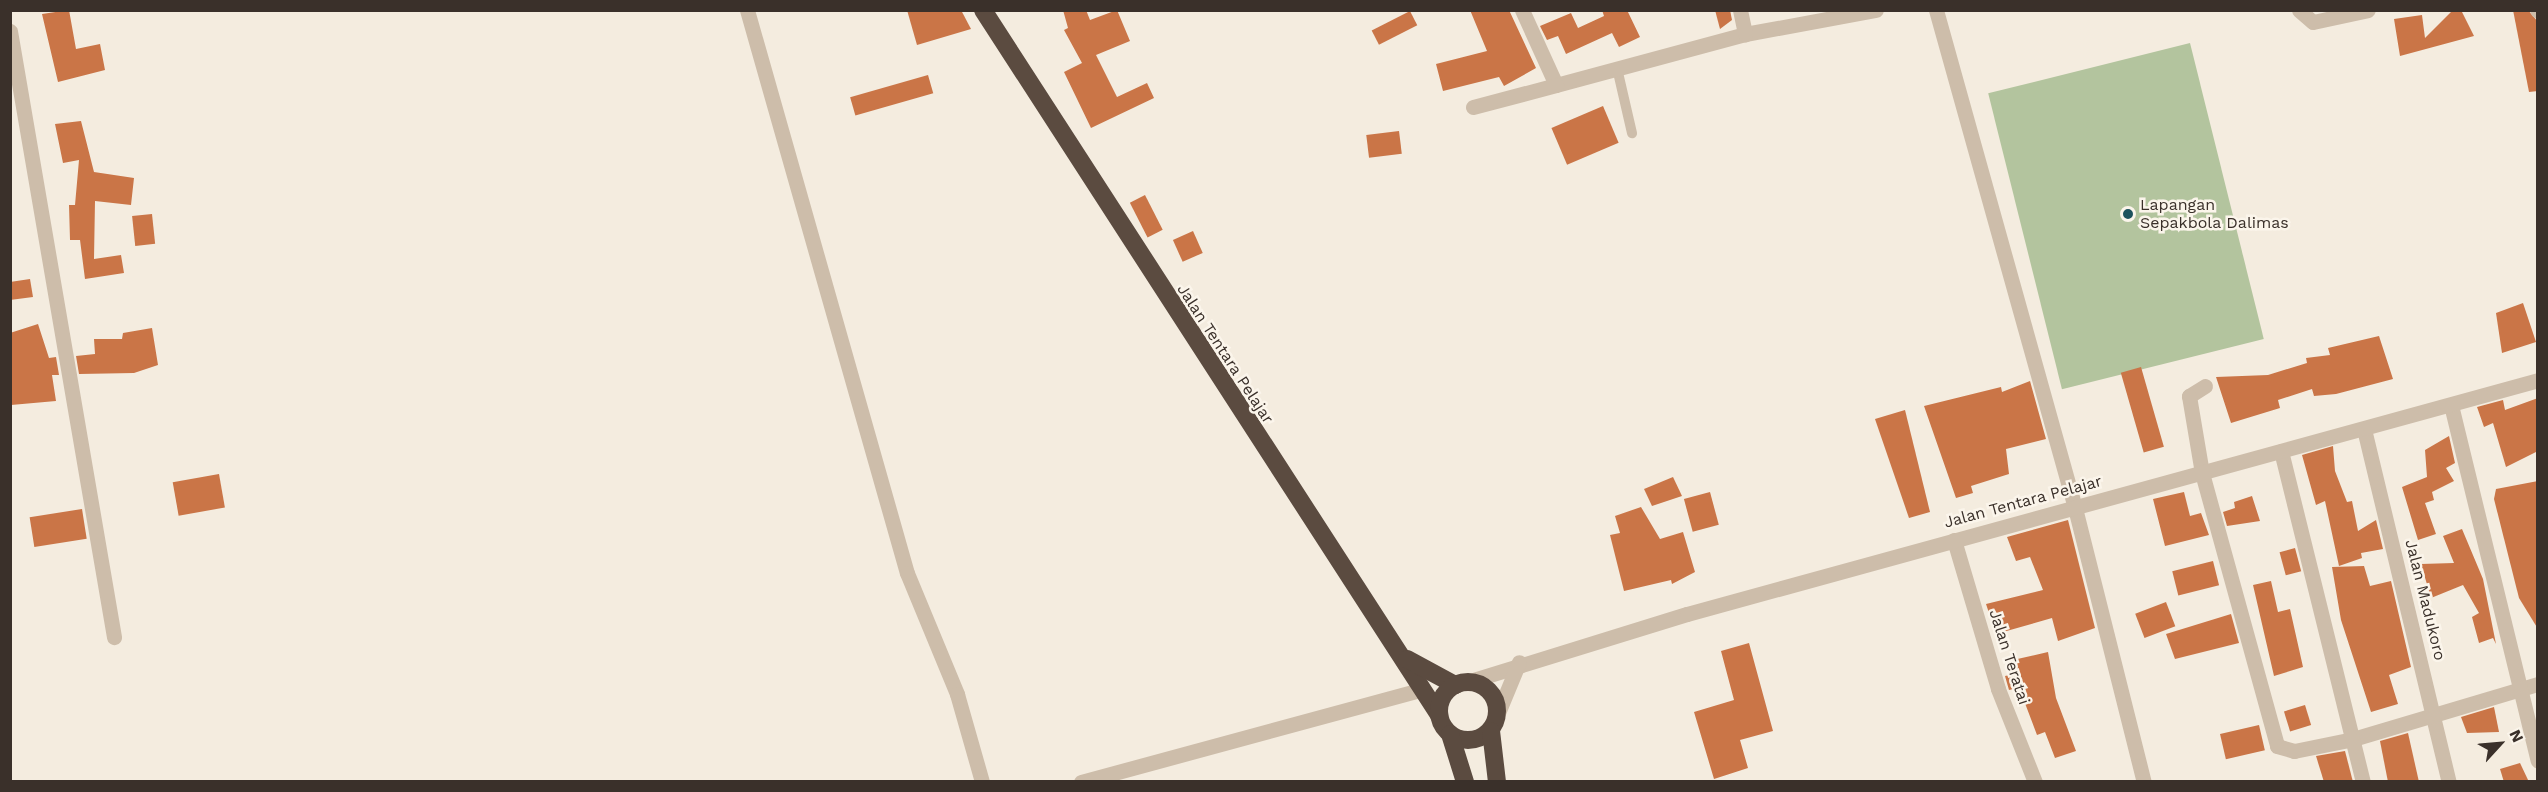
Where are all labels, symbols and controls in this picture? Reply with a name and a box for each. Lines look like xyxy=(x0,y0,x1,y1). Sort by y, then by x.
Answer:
place label: Lapangan Sepakbola Dalimas xyxy=(2140,195,2289,233)
marker: Lapangan Sepakbola Dalimas xyxy=(2121,207,2135,221)
street label: Jalan Tentara Pelajar xyxy=(1172,280,1278,428)
street label: Jalan Tentara Pelajar xyxy=(1942,472,2104,532)
street label: Jalan Madukoro xyxy=(2401,538,2449,662)
street label: Jalan Teratai xyxy=(1985,607,2033,707)
north arrow xyxy=(2470,714,2530,774)
text: N xyxy=(2505,726,2528,745)

